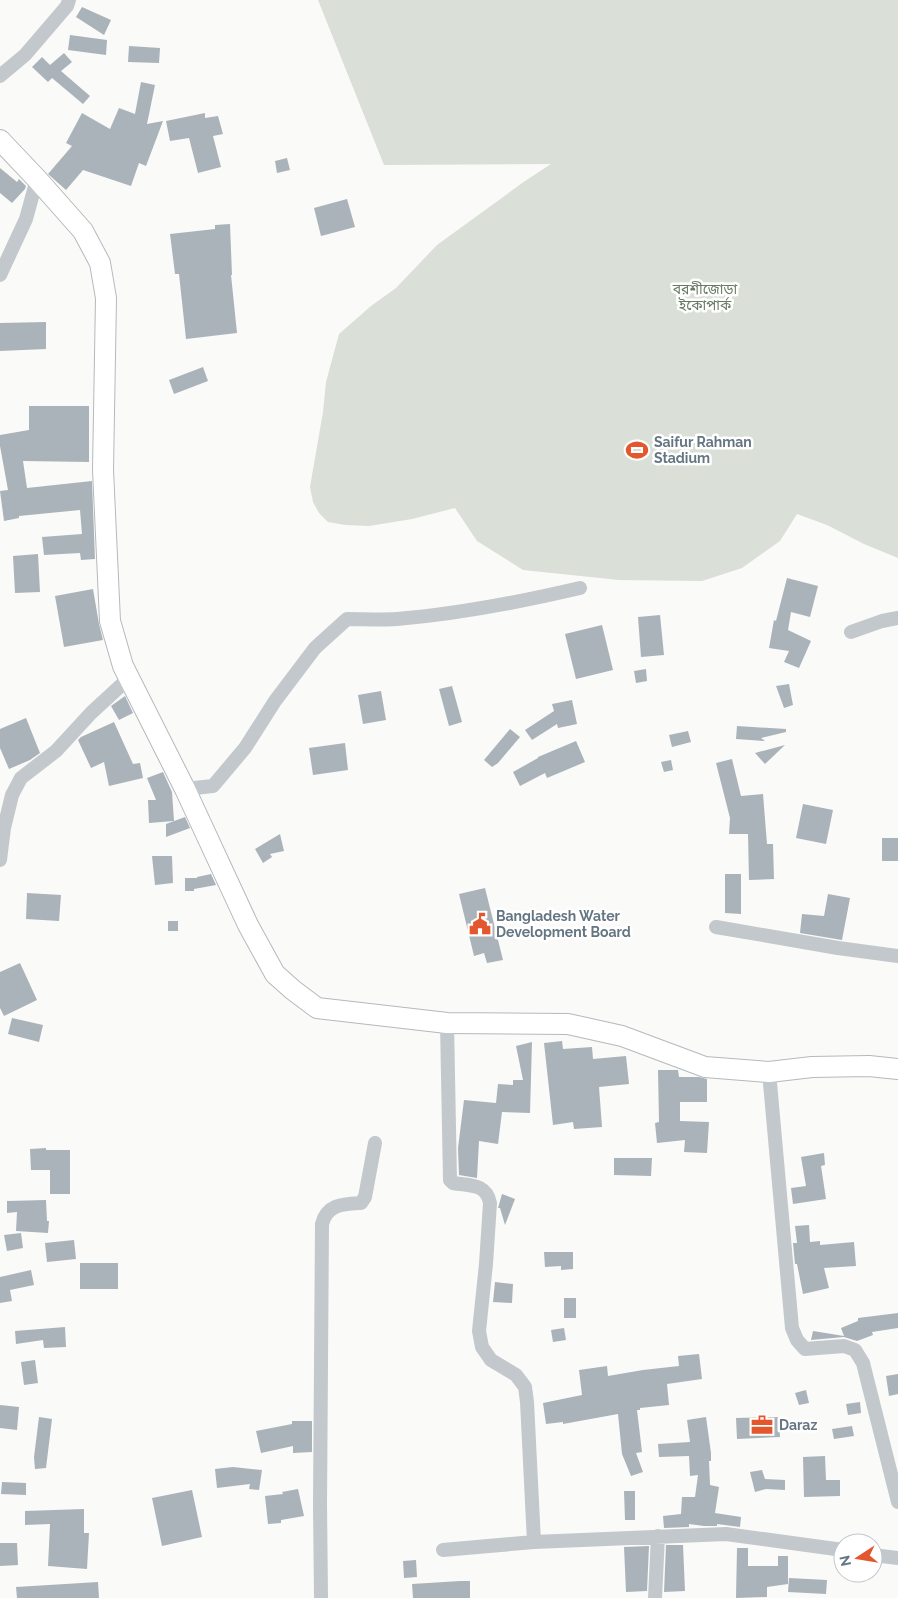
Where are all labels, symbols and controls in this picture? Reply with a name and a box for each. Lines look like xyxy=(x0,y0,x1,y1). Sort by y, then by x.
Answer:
park label: বরশীজোড়া ইকোপার্ক xyxy=(672,281,738,313)
place label: Saifur Rahman Stadium xyxy=(654,434,752,466)
sports icon: Saifur Rahman Stadium xyxy=(624,437,650,463)
place label: Bangladesh Water Development Board xyxy=(496,908,631,940)
public building icon: Bangladesh Water Development Board xyxy=(467,911,493,937)
office icon: Daraz xyxy=(749,1412,775,1438)
place label: Daraz xyxy=(779,1417,817,1433)
north arrow xyxy=(833,1533,883,1583)
text: N xyxy=(836,1554,854,1568)

